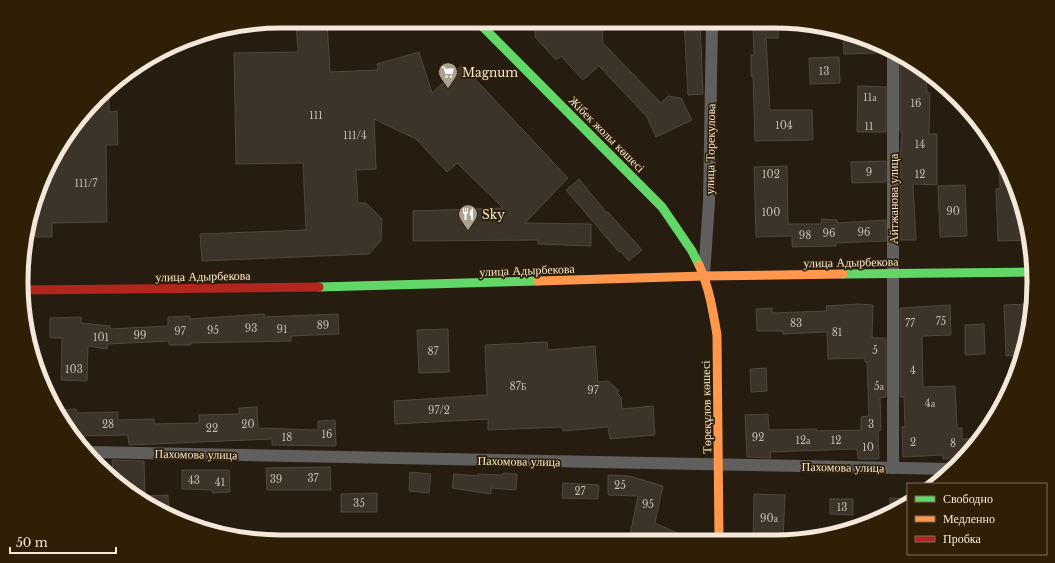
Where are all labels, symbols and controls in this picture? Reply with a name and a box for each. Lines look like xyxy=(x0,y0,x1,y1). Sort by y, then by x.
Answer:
supermarket icon: Magnum xyxy=(437,61,459,89)
place label: Magnum xyxy=(462,65,518,80)
house number: 13 xyxy=(819,65,829,78)
house number: 11а xyxy=(863,91,877,104)
street label: Жібек жолы көшесі xyxy=(566,93,649,176)
house number: 16 xyxy=(911,97,921,110)
street label: улица Торекулова xyxy=(702,103,718,195)
house number: 111 xyxy=(309,109,323,122)
house number: 104 xyxy=(775,119,793,132)
house number: 11 xyxy=(865,120,873,133)
house number: 111/4 xyxy=(343,129,367,142)
house number: 14 xyxy=(915,138,925,151)
street label: Айтжанова улица xyxy=(886,153,901,244)
house number: 9 xyxy=(866,166,872,179)
house number: 102 xyxy=(762,168,780,181)
house number: 12 xyxy=(915,168,925,181)
house number: 111/7 xyxy=(75,177,98,190)
restaurant icon: Sky xyxy=(457,203,479,231)
house number: 90 xyxy=(946,205,960,218)
house number: 100 xyxy=(762,206,780,219)
place label: Sky xyxy=(482,207,505,222)
house number: 96 xyxy=(858,226,870,239)
house number: 96 xyxy=(823,227,835,240)
house number: 98 xyxy=(799,229,811,242)
street label: улица Адырбекова xyxy=(803,254,899,270)
street label: улица Адырбекова xyxy=(479,261,576,279)
street label: улица Адырбекова xyxy=(155,268,251,284)
house number: 75 xyxy=(936,315,947,328)
house number: 83 xyxy=(790,317,802,330)
house number: 77 xyxy=(905,317,916,330)
house number: 89 xyxy=(317,319,329,332)
house number: 93 xyxy=(245,322,257,335)
house number: 91 xyxy=(277,323,287,336)
house number: 95 xyxy=(207,324,219,337)
house number: 97 xyxy=(174,325,187,338)
house number: 81 xyxy=(832,326,842,339)
house number: 99 xyxy=(134,329,146,342)
house number: 101 xyxy=(93,331,109,344)
house number: 5 xyxy=(872,344,878,357)
house number: 87 xyxy=(427,345,440,358)
street label: Төреқұлов көшесі xyxy=(698,360,714,454)
house number: 103 xyxy=(65,363,83,376)
house number: 4 xyxy=(910,364,916,377)
house number: 87Б xyxy=(510,380,527,393)
house number: 5а xyxy=(874,380,885,393)
house number: 97 xyxy=(587,384,600,397)
house number: 4а xyxy=(925,397,936,410)
house number: 97/2 xyxy=(428,404,450,417)
house number: 28 xyxy=(102,418,114,431)
house number: 20 xyxy=(241,418,255,431)
house number: 3 xyxy=(868,418,874,431)
house number: 22 xyxy=(206,422,218,435)
house number: 16 xyxy=(322,428,332,441)
house number: 18 xyxy=(282,431,292,444)
house number: 92 xyxy=(752,431,764,444)
house number: 12а xyxy=(795,434,811,447)
house number: 12 xyxy=(831,434,841,447)
house number: 2 xyxy=(910,436,916,449)
house number: 8 xyxy=(950,437,956,450)
house number: 10 xyxy=(862,441,874,454)
street label: Пахомова улица xyxy=(154,446,238,462)
street label: Пахомова улица xyxy=(477,453,561,469)
street label: Пахомова улица xyxy=(801,459,885,475)
house number: 37 xyxy=(307,472,320,485)
house number: 39 xyxy=(270,473,282,486)
house number: 43 xyxy=(188,474,200,487)
house number: 41 xyxy=(215,476,225,489)
house number: 25 xyxy=(614,479,626,492)
legend xyxy=(907,483,1047,555)
house number: 27 xyxy=(574,485,587,498)
text: Свободно xyxy=(943,491,993,506)
house number: 35 xyxy=(353,497,365,510)
house number: 95 xyxy=(642,498,654,511)
house number: 13 xyxy=(837,501,847,514)
text: Медленно xyxy=(943,511,995,526)
house number: 90а xyxy=(760,512,779,525)
scale bar xyxy=(10,529,116,555)
text: Пробка xyxy=(943,531,981,546)
text: 50 m xyxy=(16,535,48,550)

